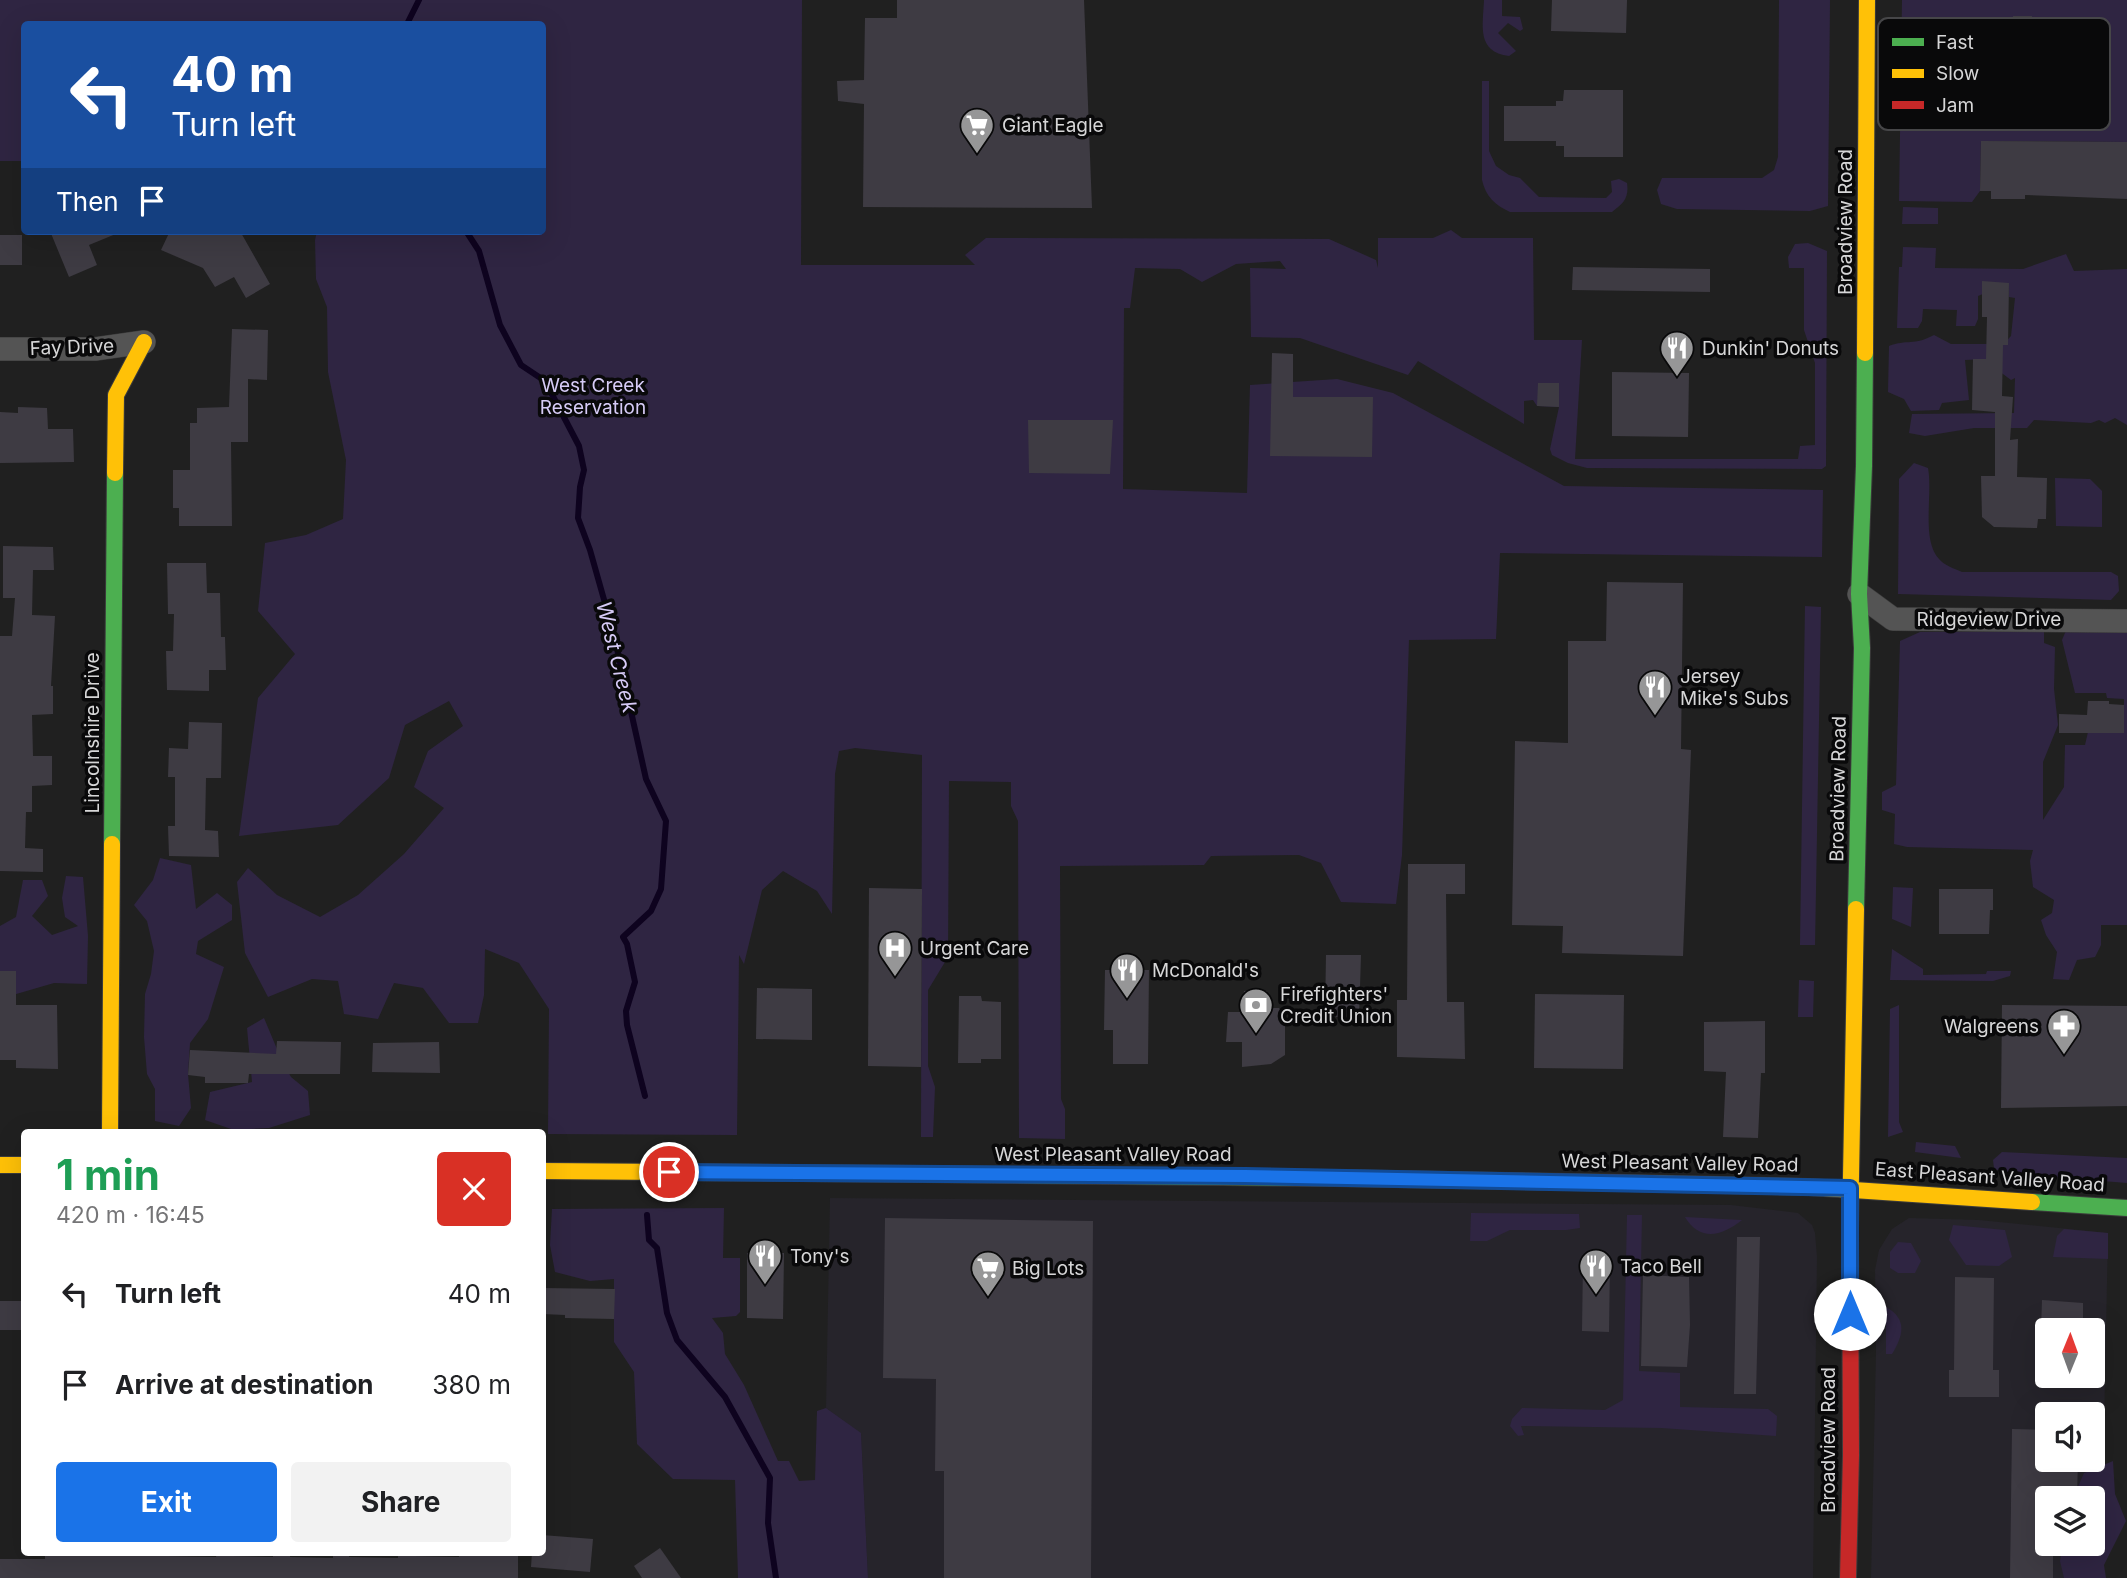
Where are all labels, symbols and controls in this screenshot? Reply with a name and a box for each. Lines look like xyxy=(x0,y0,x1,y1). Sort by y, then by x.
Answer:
legend xyxy=(1878,18,2110,130)
text: Fast xyxy=(1936,31,1974,54)
text: 40 m xyxy=(171,45,294,104)
icon: left xyxy=(56,49,147,140)
text: Slow xyxy=(1936,62,1979,85)
text: Jam xyxy=(1936,94,1974,117)
text: Turn left xyxy=(171,105,296,144)
supermarket icon: Giant Eagle xyxy=(958,106,996,155)
place label: Giant Eagle xyxy=(1002,114,1104,137)
street label: Broadview Road xyxy=(1834,149,1857,295)
icon: arrive xyxy=(133,182,171,220)
text: Then xyxy=(56,186,119,217)
restaurant icon: Dunkin' Donuts xyxy=(1658,329,1696,378)
street label: Fay Drive xyxy=(29,334,115,360)
place label: Dunkin' Donuts xyxy=(1702,337,1839,360)
park label: West Creek Reservation xyxy=(540,374,646,419)
water label: West Creek xyxy=(591,599,643,716)
street label: Ridgeview Drive xyxy=(1917,608,2061,631)
street label: Lincolnshire Drive xyxy=(81,653,104,813)
place label: Jersey Mike's Subs xyxy=(1680,665,1789,710)
restaurant icon: Jersey Mike's Subs xyxy=(1636,668,1674,717)
street label: Broadview Road xyxy=(1825,716,1851,862)
hospital icon: Urgent Care xyxy=(876,929,914,978)
place label: Urgent Care xyxy=(920,937,1029,960)
restaurant icon: McDonald's xyxy=(1108,951,1146,1000)
place label: McDonald's xyxy=(1152,959,1259,982)
place label: Firefighters' Credit Union xyxy=(1280,983,1392,1028)
bank icon: Firefighters' Credit Union xyxy=(1237,986,1275,1035)
pharmacy icon: Walgreens xyxy=(2045,1007,2083,1056)
place label: Walgreens xyxy=(1944,1015,2039,1038)
pin xyxy=(639,1142,699,1202)
street label: West Pleasant Valley Road xyxy=(994,1143,1232,1166)
text: 1 min xyxy=(56,1149,160,1200)
street label: West Pleasant Valley Road xyxy=(1561,1149,1799,1177)
button: close xyxy=(437,1152,511,1226)
icon: arrive xyxy=(650,1153,688,1191)
street label: East Pleasant Valley Road xyxy=(1874,1157,2106,1197)
text: 420 m · 16:45 xyxy=(56,1201,205,1229)
restaurant icon: Tony's xyxy=(746,1237,784,1286)
place label: Tony's xyxy=(790,1245,850,1268)
restaurant icon: Taco Bell xyxy=(1577,1247,1615,1296)
supermarket icon: Big Lots xyxy=(969,1249,1007,1298)
place label: Taco Bell xyxy=(1620,1255,1702,1278)
place label: Big Lots xyxy=(1012,1257,1084,1280)
icon: left xyxy=(56,1275,94,1313)
position arrow xyxy=(1813,1277,1887,1351)
text: Turn left xyxy=(115,1278,221,1309)
text: 40 m xyxy=(448,1278,511,1309)
north arrow xyxy=(2035,1318,2105,1388)
map controls xyxy=(2035,1318,2105,1556)
icon: arrive xyxy=(56,1366,94,1404)
street label: Broadview Road xyxy=(1817,1367,1840,1513)
text: Arrive at destination xyxy=(115,1369,374,1400)
text: 380 m xyxy=(432,1369,511,1400)
button: sound xyxy=(2035,1402,2105,1472)
button: Exit xyxy=(56,1462,277,1542)
button: Share xyxy=(291,1462,511,1542)
button: layers xyxy=(2035,1486,2105,1556)

